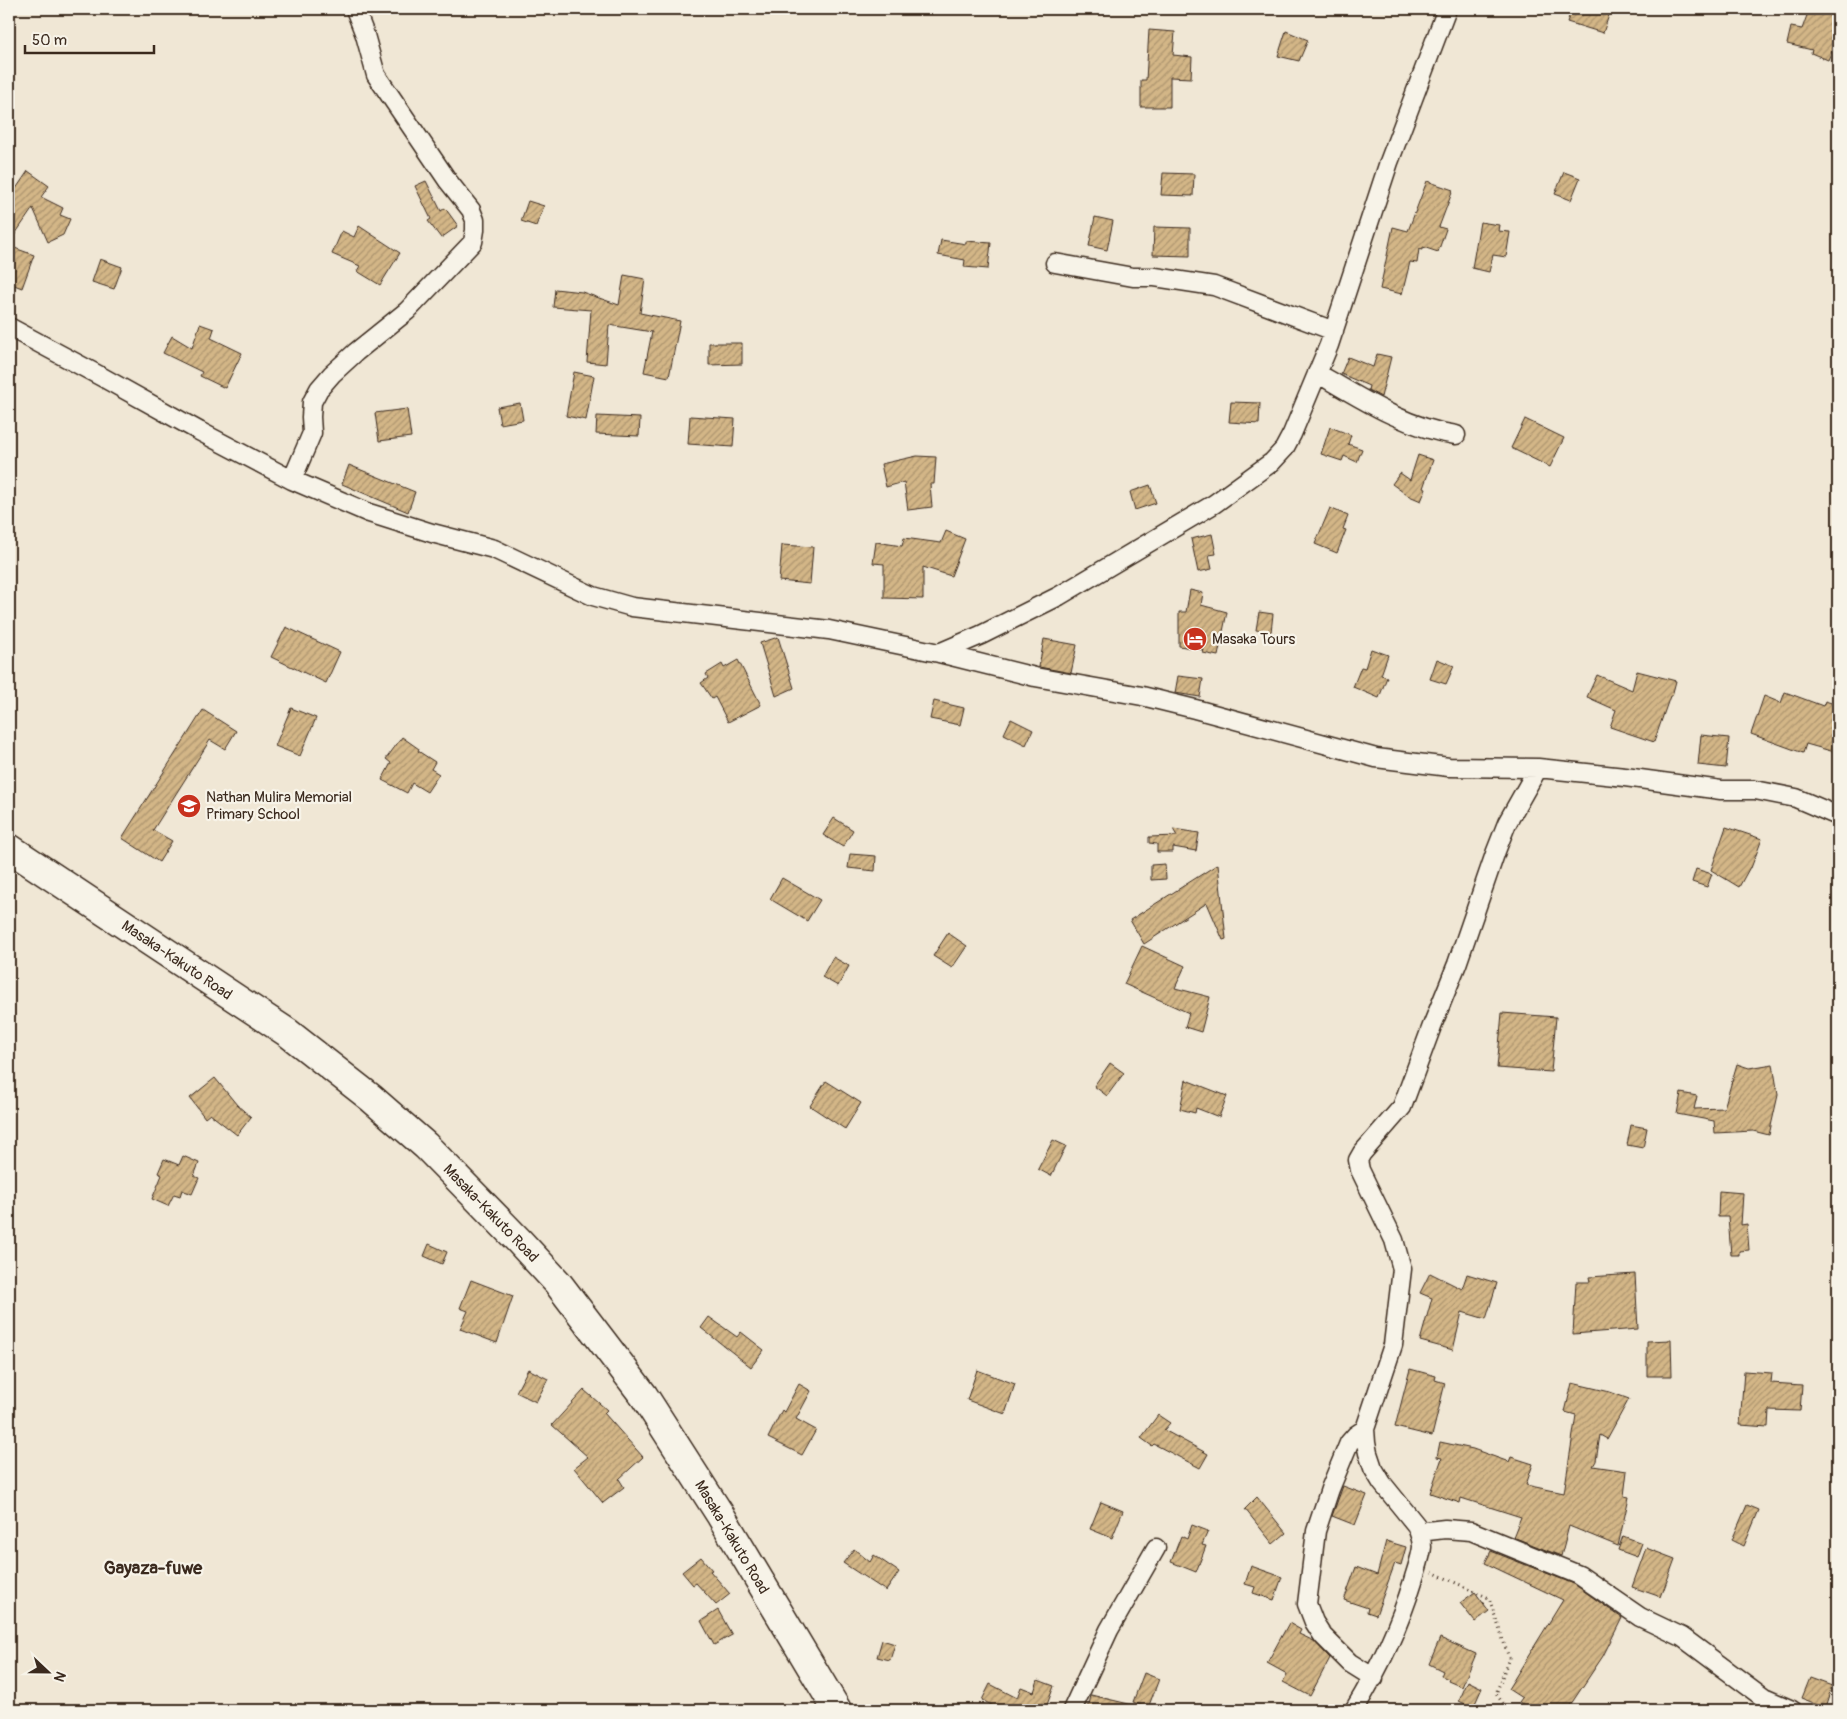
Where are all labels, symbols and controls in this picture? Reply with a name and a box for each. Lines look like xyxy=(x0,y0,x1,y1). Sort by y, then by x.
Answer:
scale bar xyxy=(25,22,154,54)
text: 50 m xyxy=(32,31,67,50)
hotel icon: Masaka Tours xyxy=(1182,626,1208,652)
place label: Masaka Tours xyxy=(1212,630,1296,649)
place label: Nathan Mulira Memorial Primary School xyxy=(206,788,352,824)
school or university icon: Nathan Mulira Memorial Primary School xyxy=(176,793,202,819)
street label: Masaka-Kakuto Road xyxy=(118,916,236,1004)
street label: Masaka-Kakuto Road xyxy=(439,1160,542,1266)
street label: Masaka-Kakuto Road xyxy=(690,1477,773,1598)
district label: Gayaza-fuwe xyxy=(104,1557,203,1580)
north arrow xyxy=(22,1646,72,1696)
text: N xyxy=(50,1669,69,1684)

